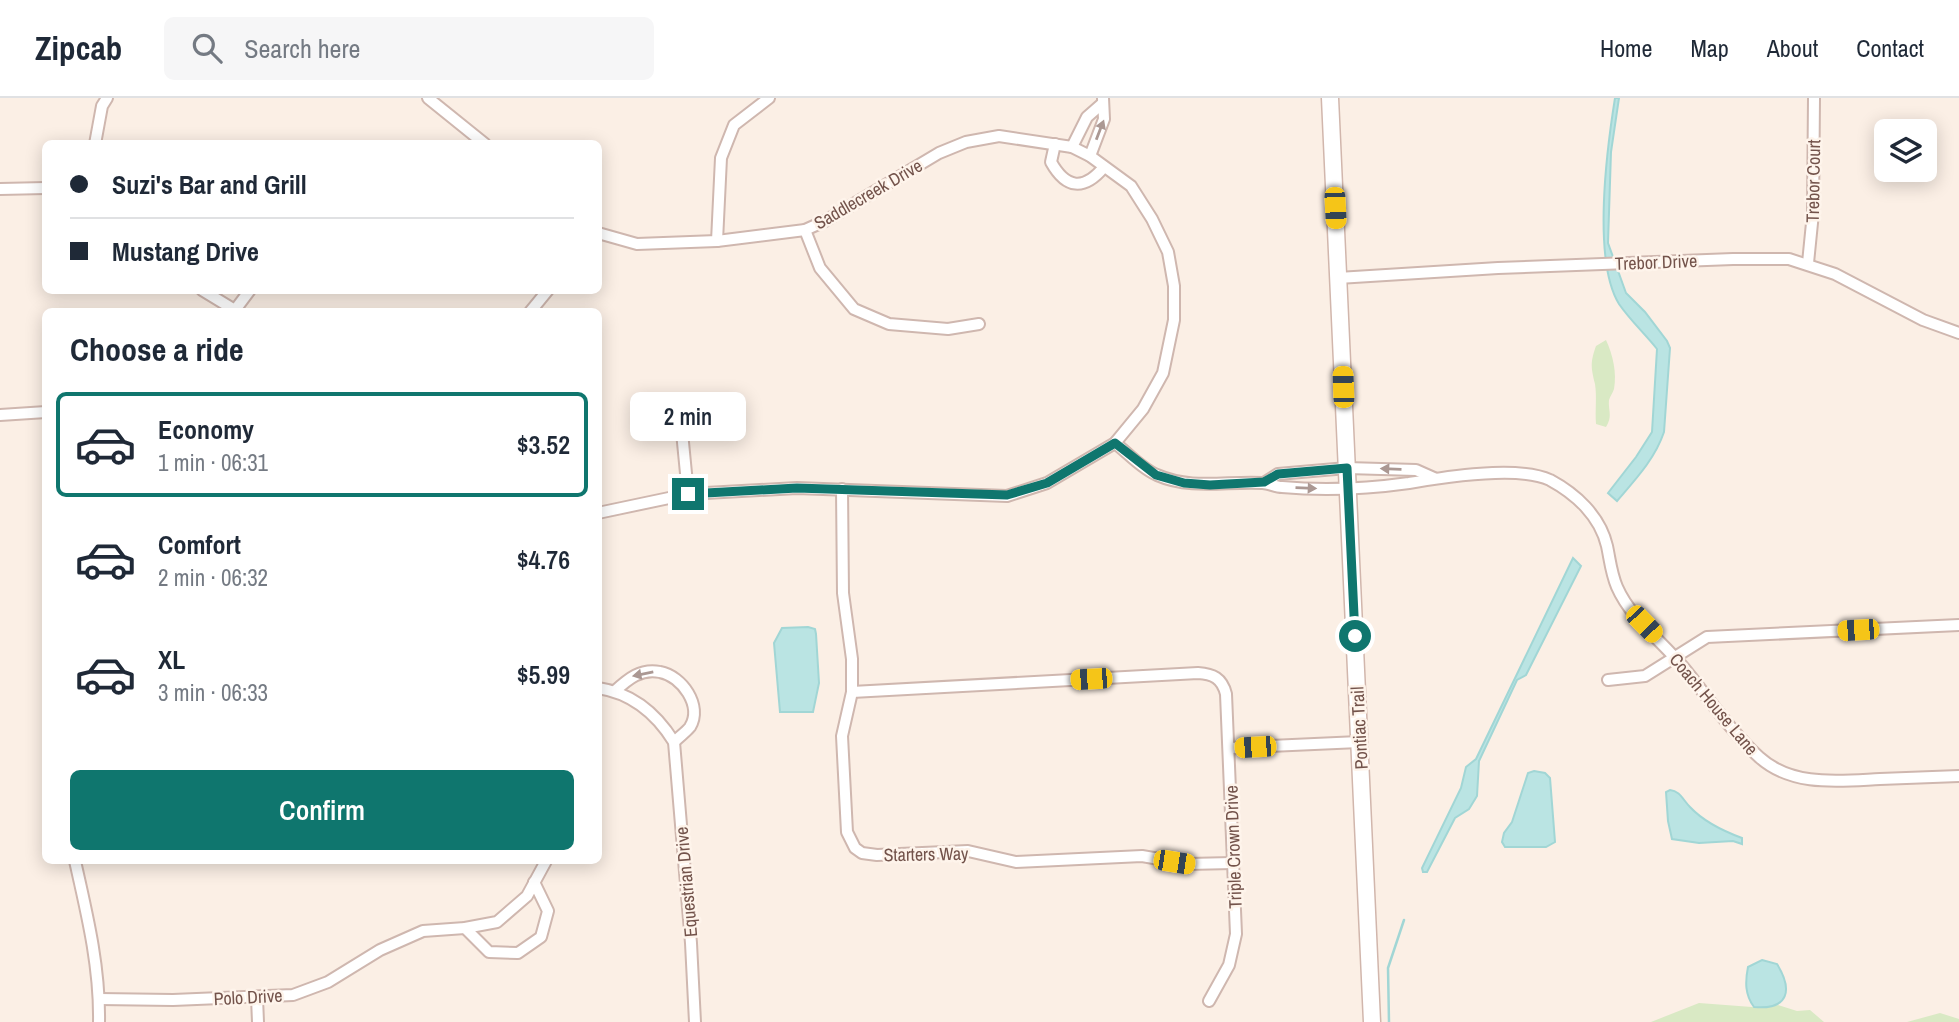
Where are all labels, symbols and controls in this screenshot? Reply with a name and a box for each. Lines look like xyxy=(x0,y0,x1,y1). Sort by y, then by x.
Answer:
search box xyxy=(164,17,654,80)
text: Zipcab xyxy=(35,26,122,70)
icon: search xyxy=(188,29,226,67)
text: Search here xyxy=(244,31,360,66)
text: Home xyxy=(1600,32,1652,64)
text: Map xyxy=(1690,32,1729,64)
text: About xyxy=(1767,32,1818,64)
text: Contact xyxy=(1856,32,1924,64)
one-way arrow xyxy=(1095,119,1106,140)
map controls xyxy=(1874,119,1937,182)
button: layers xyxy=(1874,119,1937,182)
street label: Trebor Court xyxy=(1800,139,1826,223)
street label: Saddlecreek Drive xyxy=(809,153,927,235)
text: Suzi's Bar and Grill xyxy=(112,167,307,202)
car xyxy=(1324,186,1347,230)
text: Mustang Drive xyxy=(112,234,259,269)
street label: Trebor Drive xyxy=(1614,248,1698,276)
text: Choose a ride xyxy=(70,328,244,371)
car xyxy=(1332,366,1355,408)
callout: 2 min xyxy=(630,392,746,442)
text: 2 min xyxy=(664,401,712,432)
text: Economy xyxy=(158,412,254,447)
icon: car xyxy=(74,413,137,476)
text: $3.52 xyxy=(517,427,570,462)
text: 1 min · 06:31 xyxy=(158,447,268,478)
one-way arrow xyxy=(1380,464,1402,475)
route end xyxy=(672,478,704,510)
one-way arrow xyxy=(1295,483,1317,494)
text: Comfort xyxy=(158,527,241,562)
icon: car xyxy=(74,528,137,591)
text: $4.76 xyxy=(517,542,570,577)
text: 2 min · 06:32 xyxy=(158,562,268,593)
car xyxy=(1622,602,1667,646)
car xyxy=(1837,618,1880,642)
route start xyxy=(1339,620,1371,652)
text: XL xyxy=(158,642,185,677)
icon: car xyxy=(74,643,137,706)
street label: Coach House Lane xyxy=(1664,648,1764,760)
text: $5.99 xyxy=(517,657,570,692)
car xyxy=(1070,667,1113,691)
one-way arrow xyxy=(632,669,654,680)
text: 3 min · 06:33 xyxy=(158,677,268,708)
street label: Pontiac Trail xyxy=(1344,686,1374,770)
car xyxy=(1234,735,1277,759)
button: Confirm xyxy=(70,770,574,850)
street label: Triple Crown Drive xyxy=(1218,785,1248,909)
street label: Equestrian Drive xyxy=(669,826,703,938)
street label: Starters Way xyxy=(883,841,969,867)
car xyxy=(1152,848,1197,876)
street label: Polo Drive xyxy=(213,983,283,1011)

